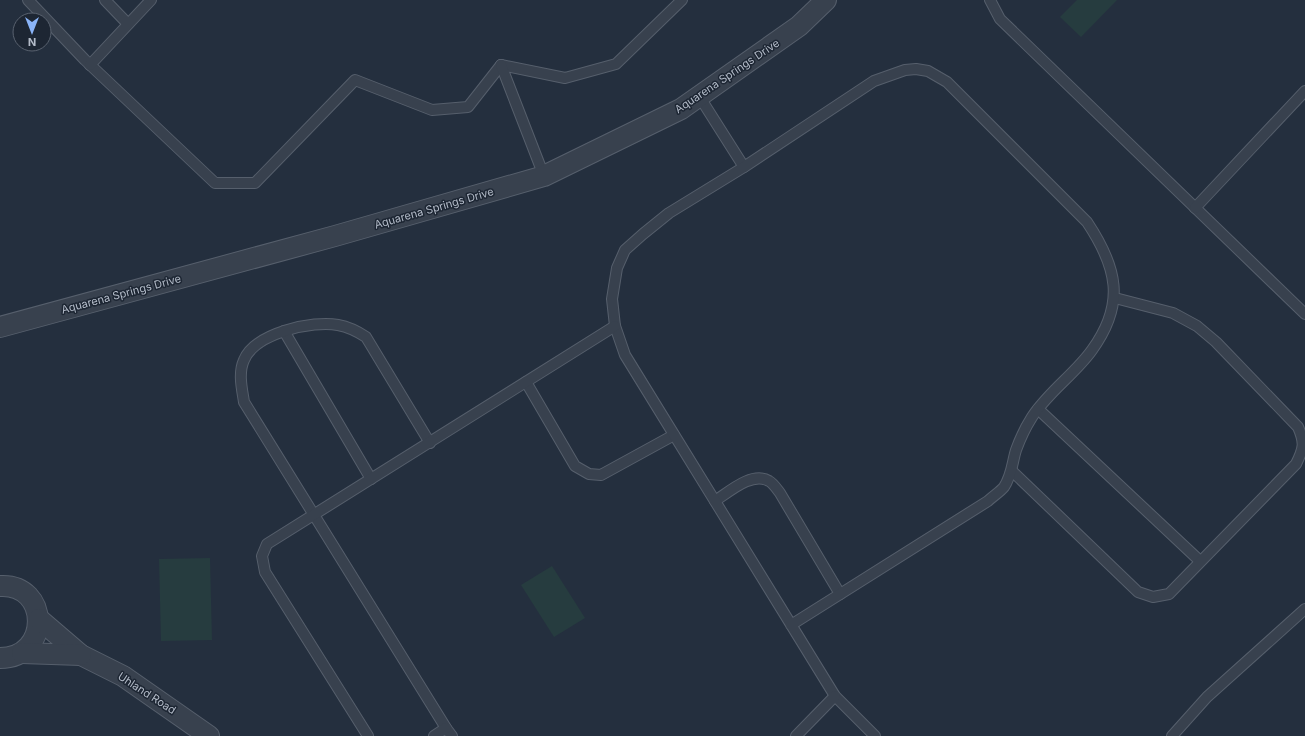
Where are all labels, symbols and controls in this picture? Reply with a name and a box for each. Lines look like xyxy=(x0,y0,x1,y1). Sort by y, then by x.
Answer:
north arrow xyxy=(12,12,52,52)
text: N xyxy=(28,35,36,49)
street label: Aquarena Springs Drive xyxy=(672,36,782,116)
street label: Aquarena Springs Drive xyxy=(373,184,495,232)
street label: Aquarena Springs Drive xyxy=(60,271,182,317)
street label: Uhland Road xyxy=(115,669,179,717)

